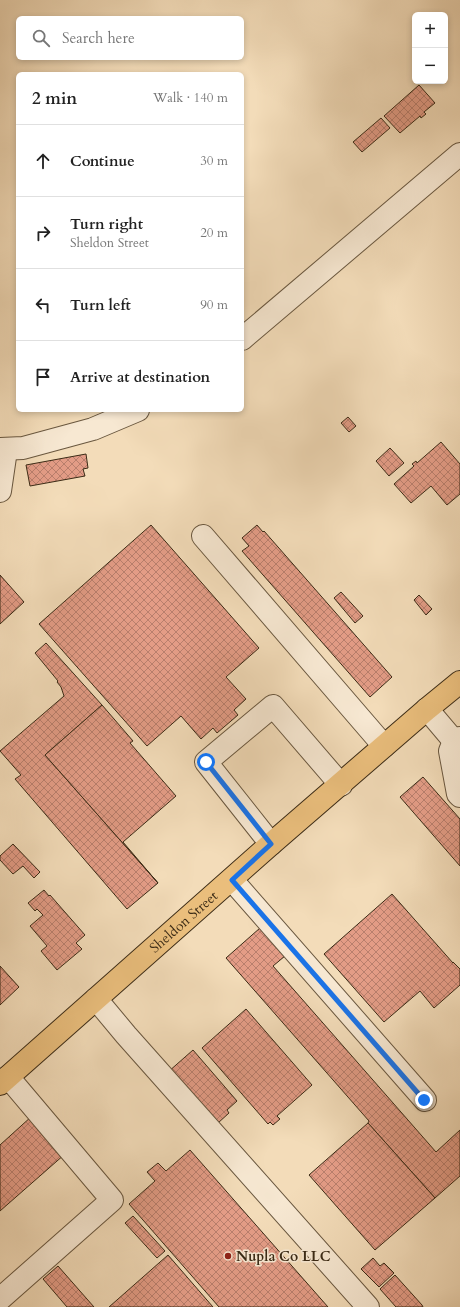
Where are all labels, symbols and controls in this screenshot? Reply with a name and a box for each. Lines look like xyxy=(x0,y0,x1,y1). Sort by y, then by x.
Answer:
map controls xyxy=(412,12,448,84)
button: + xyxy=(412,12,448,48)
search box xyxy=(16,16,244,60)
icon: search xyxy=(30,27,52,49)
text: Search here xyxy=(62,28,135,48)
button: − xyxy=(412,48,448,84)
text: 2 min xyxy=(32,87,77,110)
text: Walk · 140 m xyxy=(153,89,228,107)
icon: ahead xyxy=(32,150,54,172)
text: Continue xyxy=(70,151,135,171)
text: 30 m xyxy=(200,152,228,170)
text: Turn right xyxy=(70,214,143,234)
icon: right xyxy=(32,222,54,244)
text: 20 m xyxy=(200,224,228,242)
text: Sheldon Street xyxy=(70,234,149,252)
icon: left xyxy=(32,294,54,316)
text: Turn left xyxy=(70,295,131,315)
text: 90 m xyxy=(200,296,228,314)
icon: arrive xyxy=(32,366,54,388)
text: Arrive at destination xyxy=(70,367,210,387)
route start xyxy=(197,753,215,771)
street label: Sheldon Street xyxy=(145,886,222,957)
route end xyxy=(415,1091,433,1109)
place label: Nupla Co LLC xyxy=(236,1247,331,1266)
marker: Nupla Co LLC xyxy=(223,1251,233,1261)

